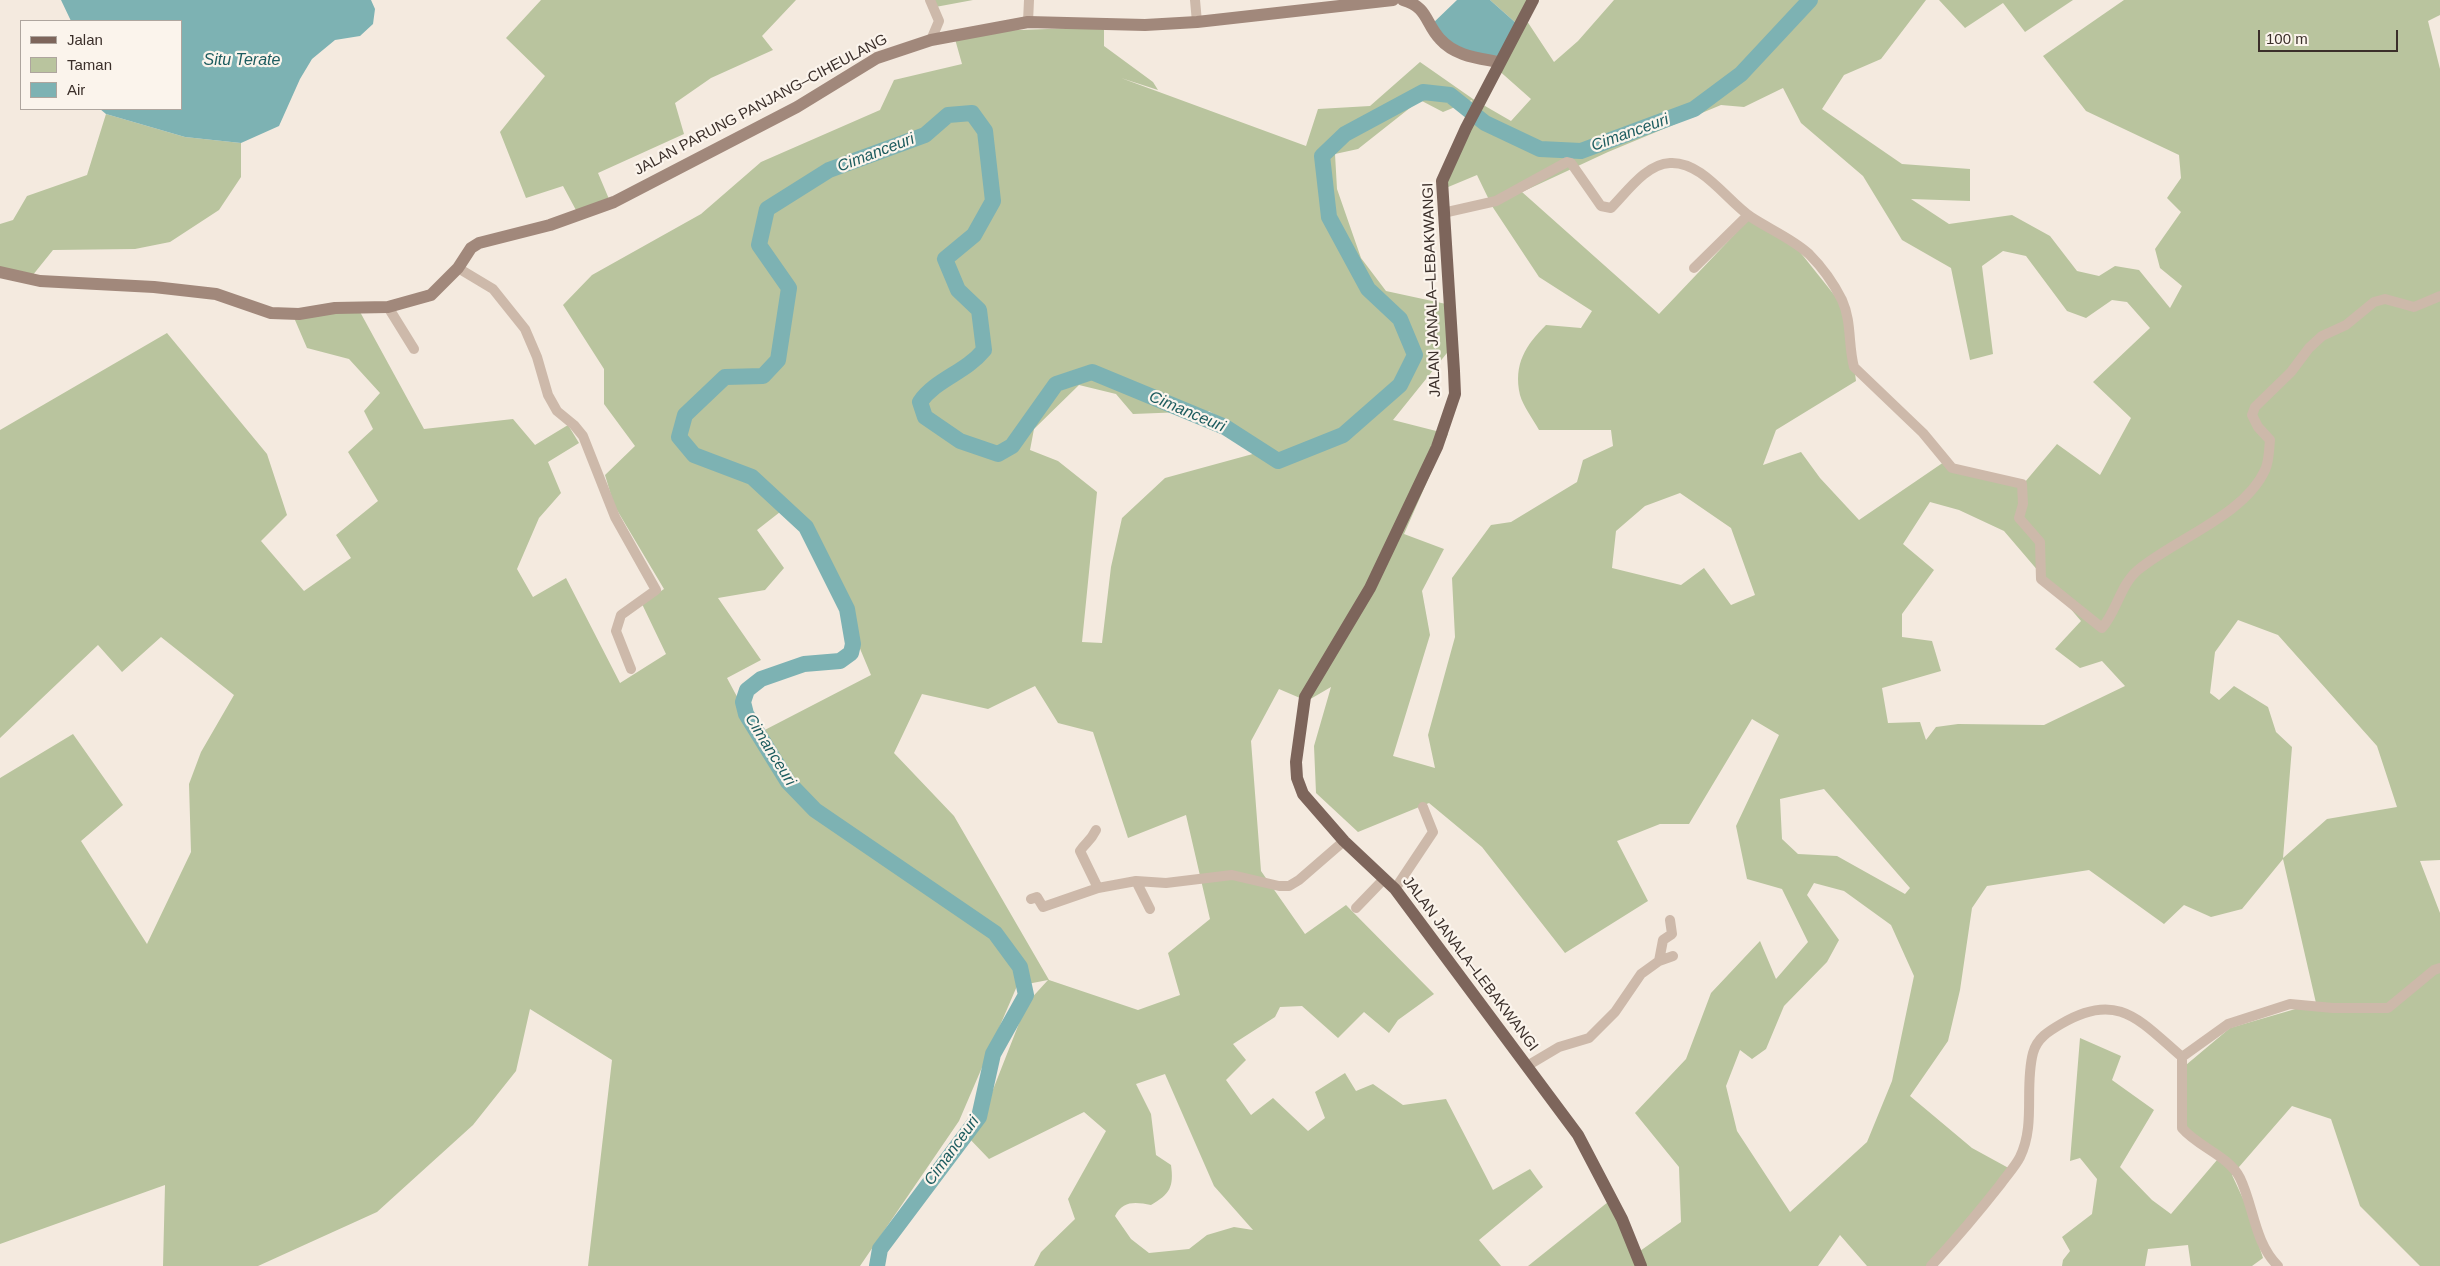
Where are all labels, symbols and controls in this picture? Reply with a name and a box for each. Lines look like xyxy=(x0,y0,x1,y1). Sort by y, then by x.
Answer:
legend xyxy=(20,20,182,110)
scale bar xyxy=(2260,20,2400,52)
street label: JALAN PARUNG PANJANG–CIHEULANG xyxy=(632,30,890,180)
text: 100 m xyxy=(2266,30,2308,47)
text: Jalan xyxy=(67,31,103,48)
water label: Situ Terate xyxy=(204,51,280,71)
text: Taman xyxy=(67,56,112,73)
text: Air xyxy=(67,81,85,98)
water label: Cimanceuri xyxy=(1589,110,1671,156)
water label: Cimanceuri xyxy=(835,130,917,176)
street label: JALAN JANALA–LEBAKWANGI xyxy=(1419,182,1445,398)
water label: Cimanceuri xyxy=(1146,387,1228,437)
water label: Cimanceuri xyxy=(740,711,800,789)
street label: JALAN JANALA–LEBAKWANGI xyxy=(1398,873,1542,1055)
water label: Cimanceuri xyxy=(920,1113,984,1189)

